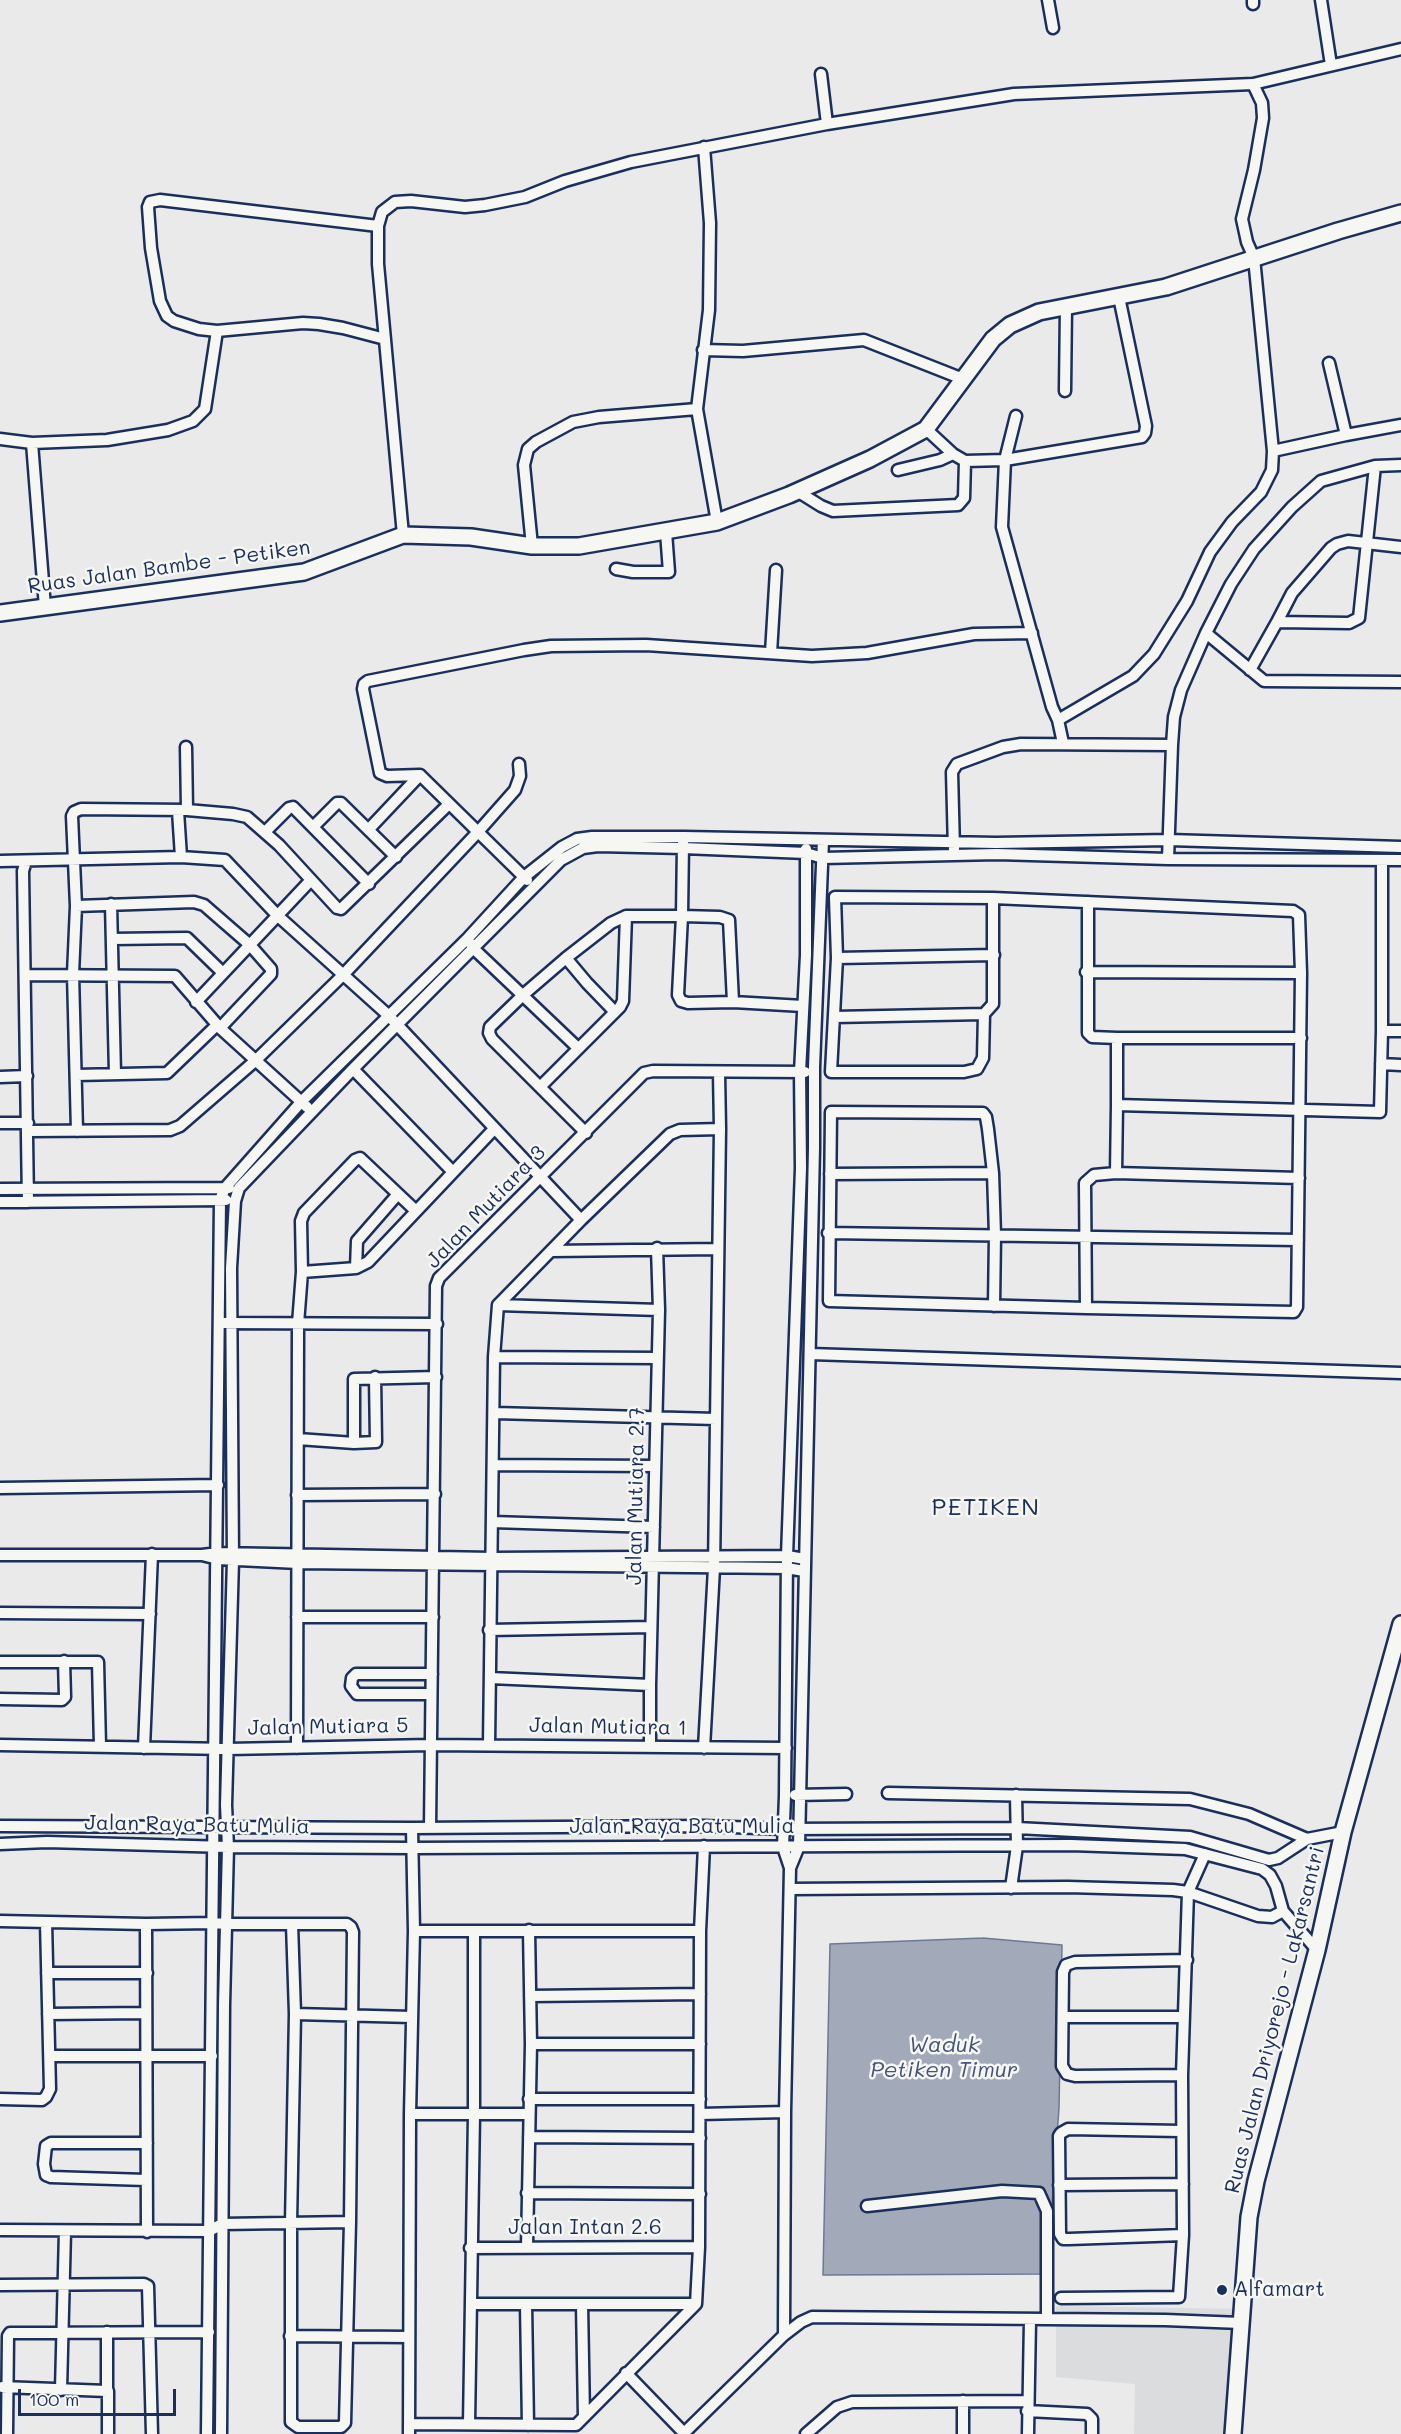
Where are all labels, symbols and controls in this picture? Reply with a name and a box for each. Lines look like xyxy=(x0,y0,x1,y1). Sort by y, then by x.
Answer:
street label: Ruas Jalan Bambe - Petiken xyxy=(26,535,312,599)
street label: Jalan Mutiara 3 xyxy=(421,1140,551,1274)
street label: Jalan Mutiara 2.7 xyxy=(622,1407,650,1585)
district label: PETIKEN xyxy=(932,1494,1040,1522)
street label: Jalan Mutiara 5 xyxy=(247,1713,409,1741)
street label: Jalan Mutiara 1 xyxy=(529,1713,687,1741)
street label: Jalan Raya Batu Mulia xyxy=(84,1810,310,1840)
street label: Jalan Raya Batu Mulia xyxy=(569,1814,795,1840)
street label: Ruas Jalan Driyorejo - Lakarsantri xyxy=(1220,1844,1330,2196)
water label: Waduk Petiken Timur xyxy=(870,2032,1018,2084)
street label: Jalan Intan 2.6 xyxy=(508,2215,662,2241)
place label: Alfamart xyxy=(1234,2277,1325,2303)
marker: Alfamart xyxy=(1215,2283,1229,2297)
scale bar xyxy=(21,2377,178,2415)
text: 100 m xyxy=(29,2387,79,2411)

